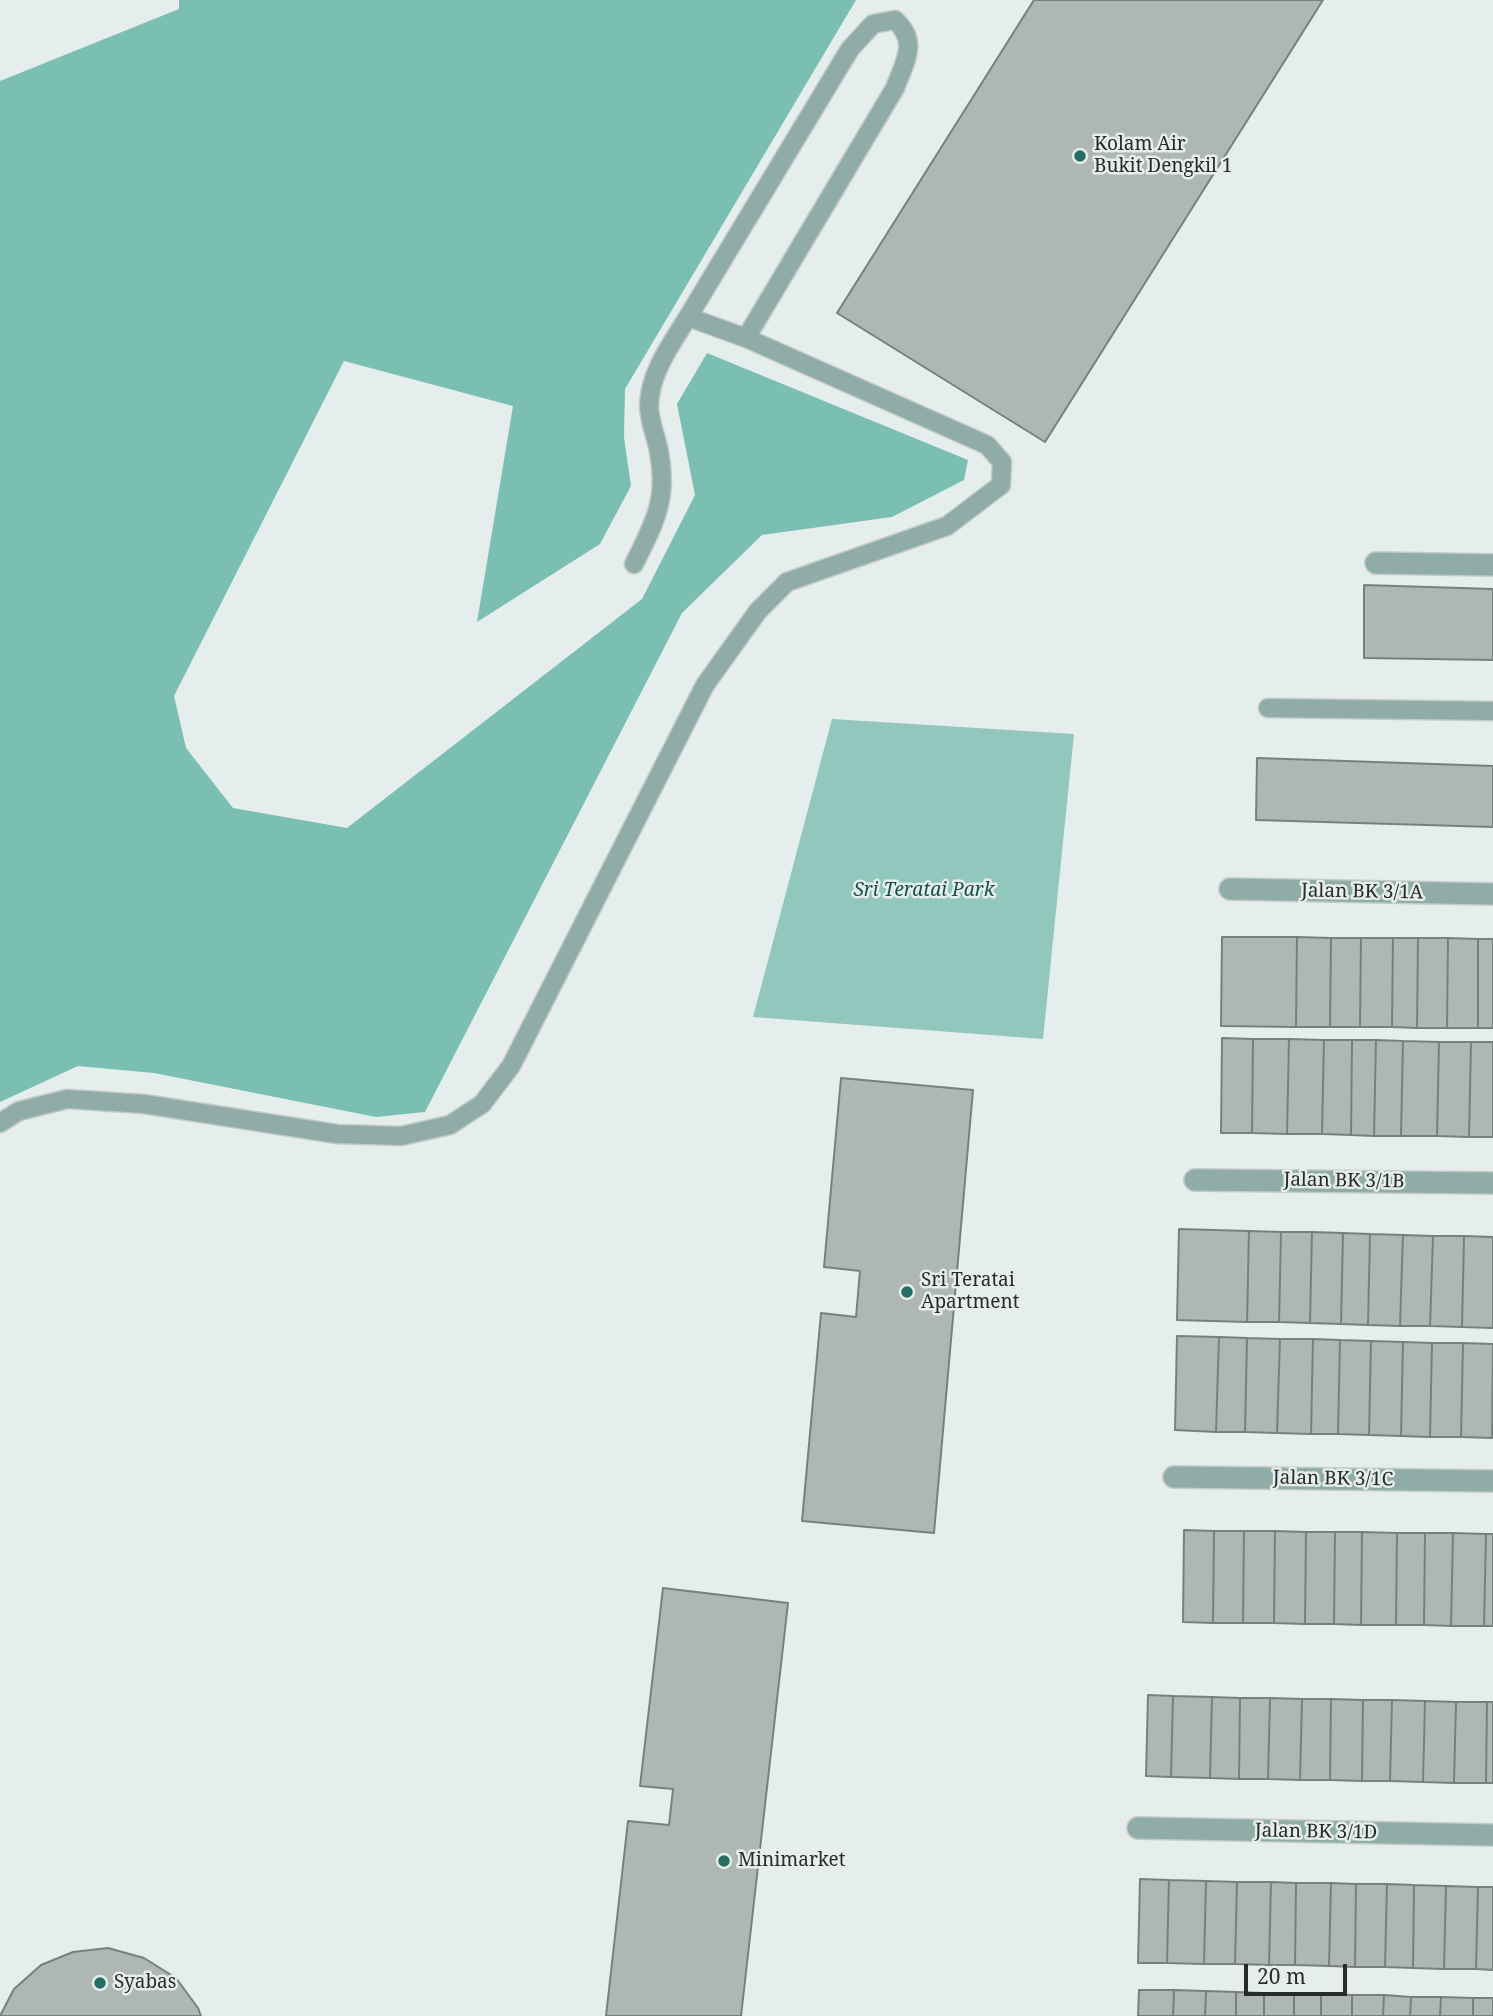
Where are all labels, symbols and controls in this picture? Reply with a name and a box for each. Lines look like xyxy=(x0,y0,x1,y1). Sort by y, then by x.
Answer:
place label: Kolam Air Bukit Dengkil 1 xyxy=(1094,134,1232,178)
marker: Kolam Air Bukit Dengkil 1 xyxy=(1072,148,1088,164)
park label: Sri Teratai Park xyxy=(853,880,995,902)
street label: Jalan BK 3/1A xyxy=(1301,880,1423,904)
street label: Jalan BK 3/1B xyxy=(1283,1169,1405,1193)
place label: Sri Teratai Apartment xyxy=(921,1270,1019,1314)
marker: Sri Teratai Apartment xyxy=(899,1284,915,1300)
street label: Jalan BK 3/1C xyxy=(1273,1467,1393,1491)
street label: Jalan BK 3/1D xyxy=(1255,1820,1377,1844)
place label: Minimarket xyxy=(738,1850,845,1872)
marker: Minimarket xyxy=(716,1853,732,1869)
scale bar xyxy=(1248,1950,1351,1994)
text: 20 m xyxy=(1257,1962,1306,1990)
place label: Syabas xyxy=(114,1972,176,1994)
marker: Syabas xyxy=(92,1975,108,1991)

